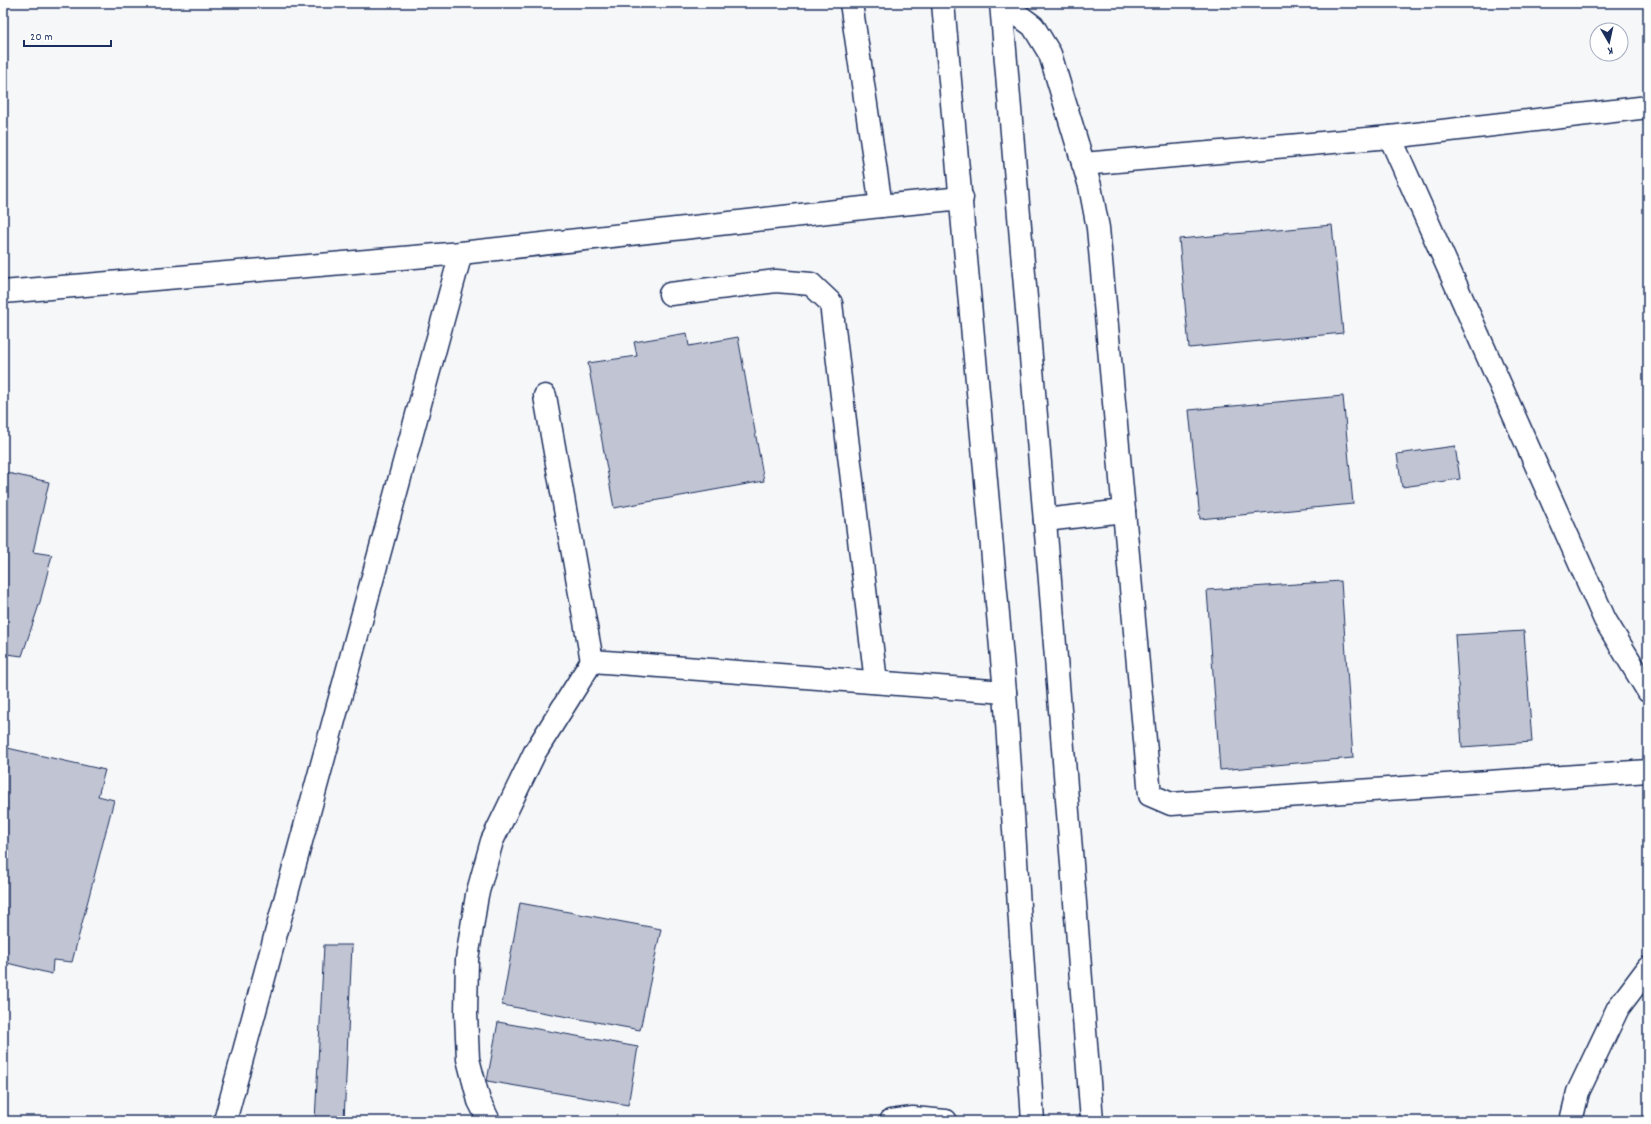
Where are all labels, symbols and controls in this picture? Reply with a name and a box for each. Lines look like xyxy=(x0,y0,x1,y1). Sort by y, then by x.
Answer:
scale bar xyxy=(24,22,111,48)
north arrow xyxy=(1589,22,1629,62)
text: 20 m xyxy=(30,29,53,46)
text: K xyxy=(1606,42,1614,58)

